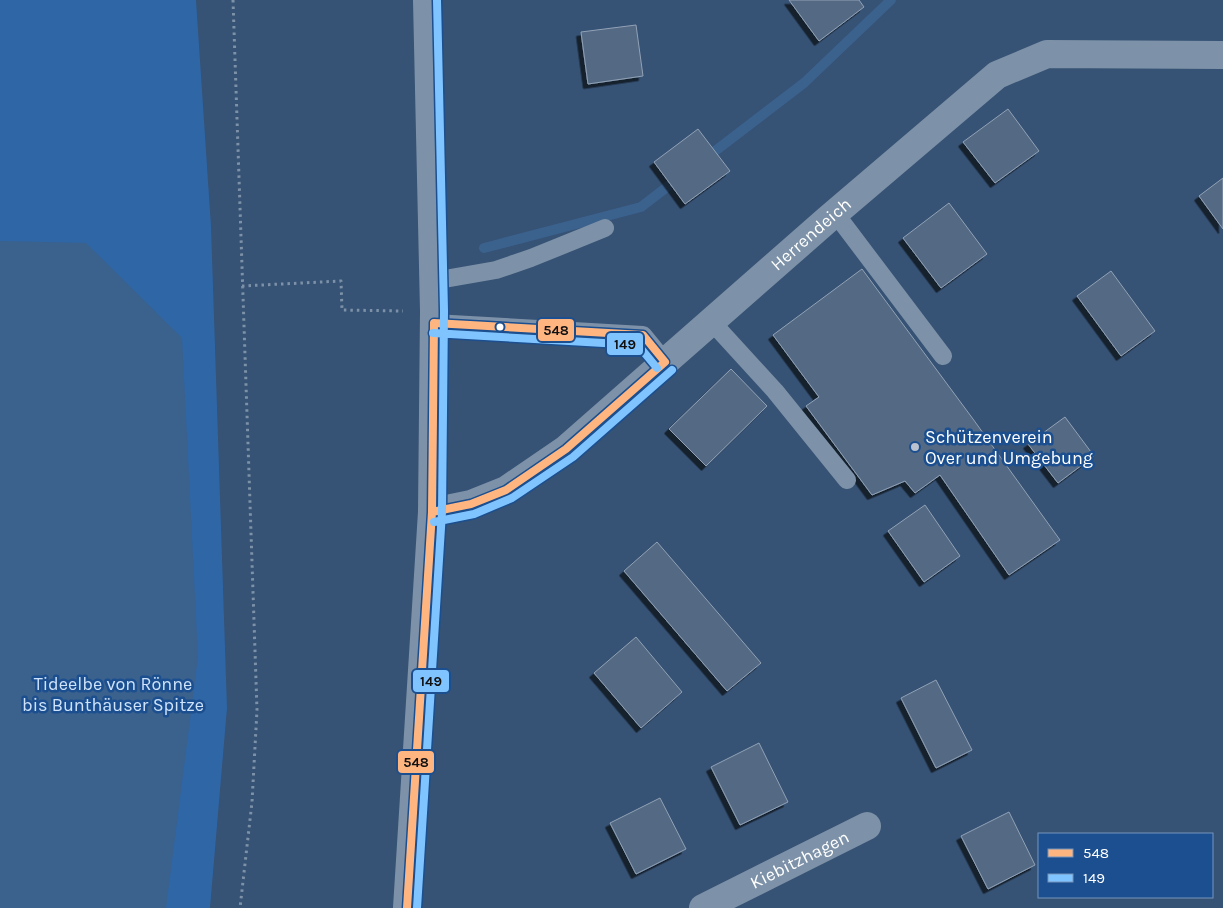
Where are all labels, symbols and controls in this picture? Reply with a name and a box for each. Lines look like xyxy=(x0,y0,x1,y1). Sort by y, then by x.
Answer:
street label: Herrendeich xyxy=(766,193,856,275)
line badge: 548 xyxy=(537,318,575,342)
unlabelled marker xyxy=(495,322,505,332)
text: 548 xyxy=(543,322,569,339)
line badge: 149 xyxy=(606,332,644,356)
text: 149 xyxy=(614,336,636,353)
place label: Schützenverein Over und Umgebung xyxy=(925,426,1093,469)
marker: Schützenverein Over und Umgebung xyxy=(909,441,921,453)
line badge: 149 xyxy=(412,669,450,693)
park label: Tideelbe von Rönne bis Bunthäuser Spitze xyxy=(22,673,204,716)
text: 149 xyxy=(420,673,442,690)
line badge: 548 xyxy=(397,750,435,774)
text: 548 xyxy=(403,754,429,771)
street label: Kiebitzhagen xyxy=(746,826,853,894)
legend xyxy=(1038,833,1213,898)
text: 548 xyxy=(1083,844,1109,862)
text: 149 xyxy=(1083,869,1105,887)

